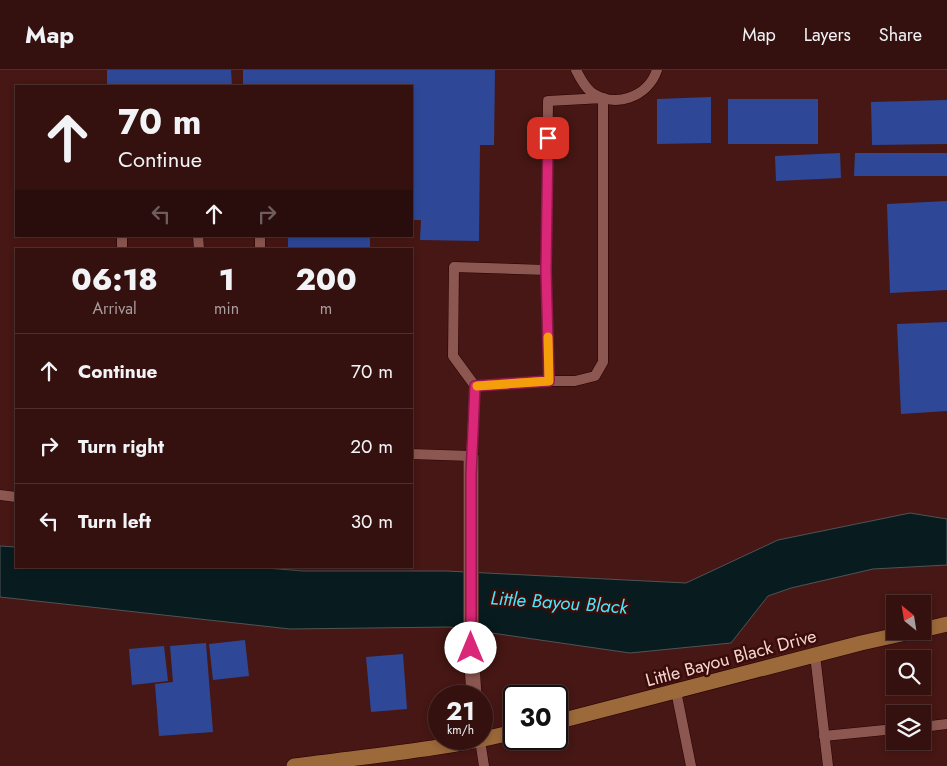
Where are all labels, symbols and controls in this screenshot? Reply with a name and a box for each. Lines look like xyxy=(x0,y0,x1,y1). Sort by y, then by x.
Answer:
text: Map xyxy=(25,17,74,52)
text: Map xyxy=(742,22,776,48)
text: Layers xyxy=(804,22,851,48)
text: Share xyxy=(879,22,922,48)
text: 70 m xyxy=(118,97,201,147)
icon: ahead xyxy=(35,105,100,170)
pin xyxy=(527,117,569,159)
icon: arrive xyxy=(534,124,562,152)
text: Continue xyxy=(118,143,202,175)
icon: left xyxy=(147,200,175,228)
icon: ahead xyxy=(200,200,228,228)
icon: right xyxy=(253,200,281,228)
text: 06:18 xyxy=(71,258,158,301)
text: 1 xyxy=(219,258,235,301)
text: 200 xyxy=(295,258,357,301)
text: Arrival xyxy=(92,297,137,320)
text: min xyxy=(214,297,239,320)
text: m xyxy=(320,297,332,320)
icon: ahead xyxy=(35,357,63,385)
text: Continue xyxy=(78,358,157,385)
text: 70 m xyxy=(351,358,393,385)
icon: right xyxy=(35,432,63,460)
text: Turn right xyxy=(78,433,164,460)
text: 20 m xyxy=(350,433,393,460)
icon: left xyxy=(35,507,63,535)
text: Turn left xyxy=(78,508,151,535)
text: 30 m xyxy=(351,508,393,535)
water label: Little Bayou Black xyxy=(490,584,629,621)
north arrow xyxy=(886,595,931,640)
map controls xyxy=(886,595,931,750)
position arrow xyxy=(444,621,496,673)
street label: Little Bayou Black Drive xyxy=(643,623,819,693)
button: search xyxy=(886,650,931,695)
speed limit sign: 30 xyxy=(503,685,568,750)
text: 21 xyxy=(446,693,475,729)
button: layers xyxy=(886,705,931,750)
text: km/h xyxy=(447,721,474,739)

